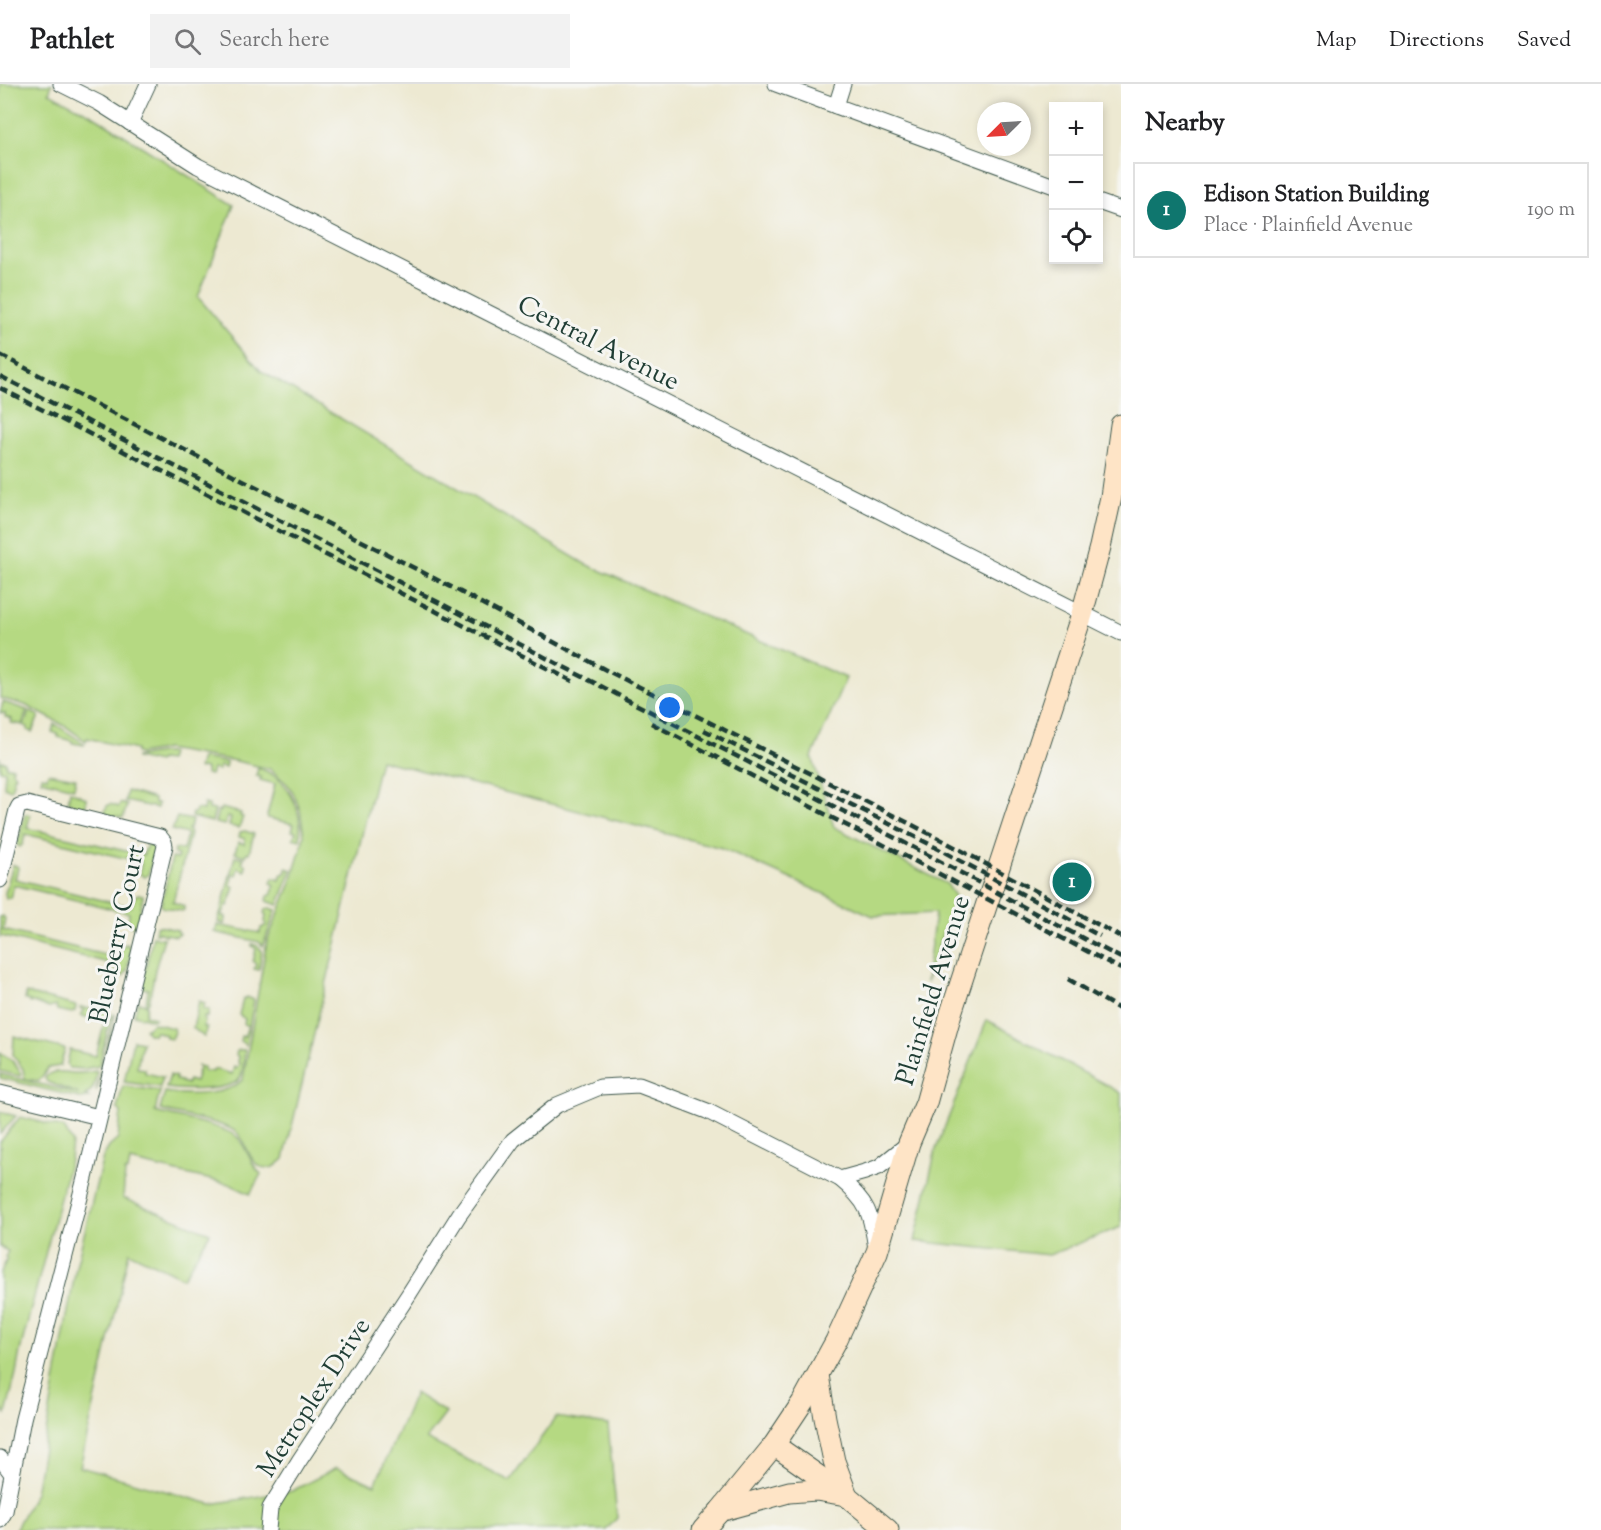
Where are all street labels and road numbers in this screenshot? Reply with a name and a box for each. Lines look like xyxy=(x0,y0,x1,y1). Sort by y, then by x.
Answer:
street label: Central Avenue xyxy=(510,287,685,401)
street label: Blueberry Court xyxy=(81,841,156,1028)
street label: Plainfield Avenue xyxy=(888,891,981,1090)
street label: Metroplex Drive xyxy=(250,1311,381,1485)

